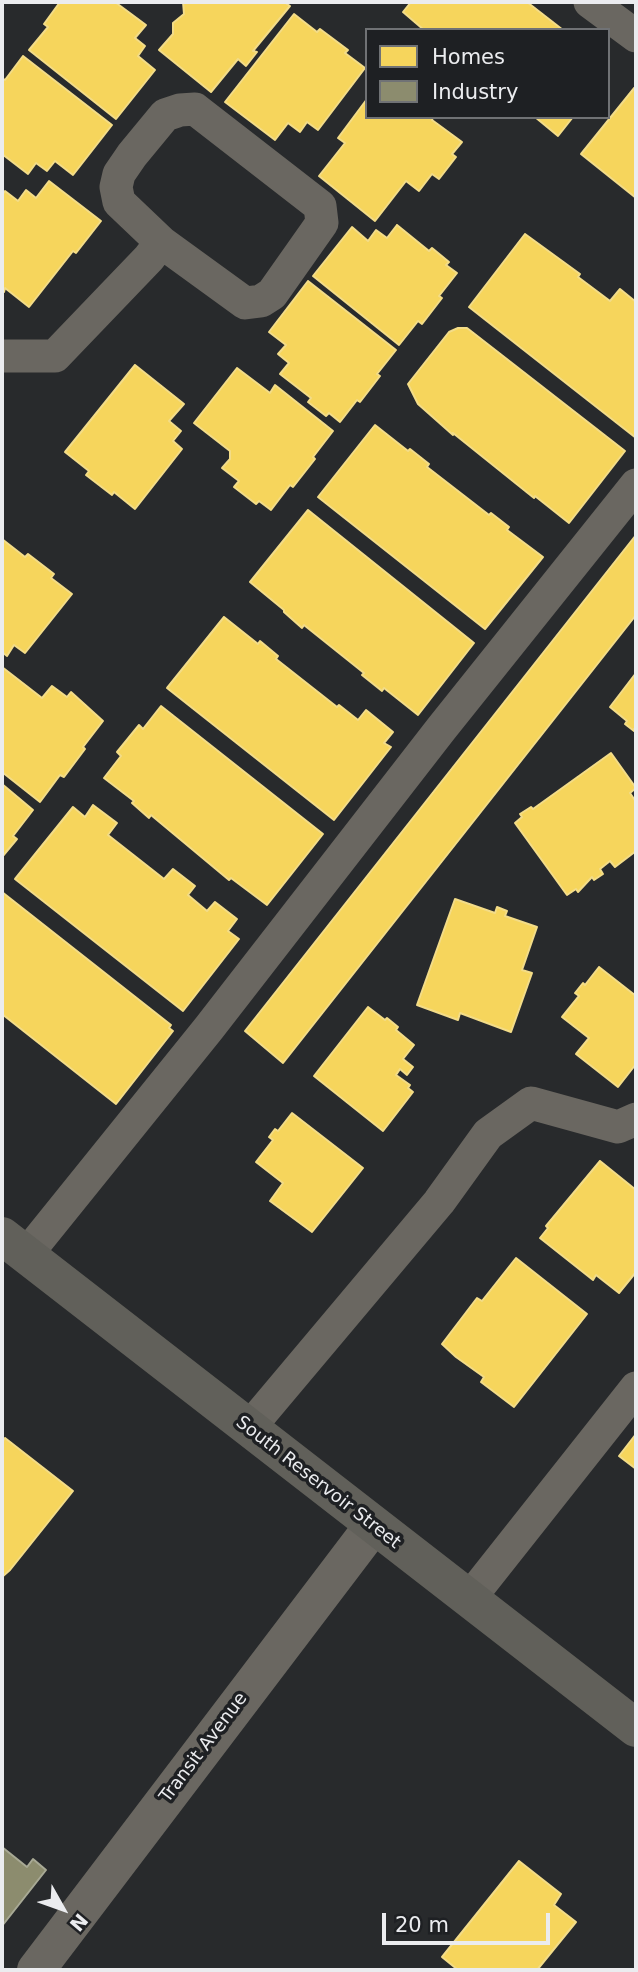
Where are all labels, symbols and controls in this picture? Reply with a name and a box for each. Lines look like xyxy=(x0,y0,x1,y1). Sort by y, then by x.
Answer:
legend xyxy=(365,28,610,119)
text: Homes xyxy=(432,45,505,69)
text: Industry xyxy=(432,80,518,104)
street label: South Reservoir Street xyxy=(231,1412,405,1554)
street label: Transit Avenue xyxy=(156,1689,252,1807)
north arrow xyxy=(28,1874,98,1944)
scale bar xyxy=(386,1898,554,1942)
text: N xyxy=(66,1909,93,1936)
text: 20 m xyxy=(395,1913,449,1937)

